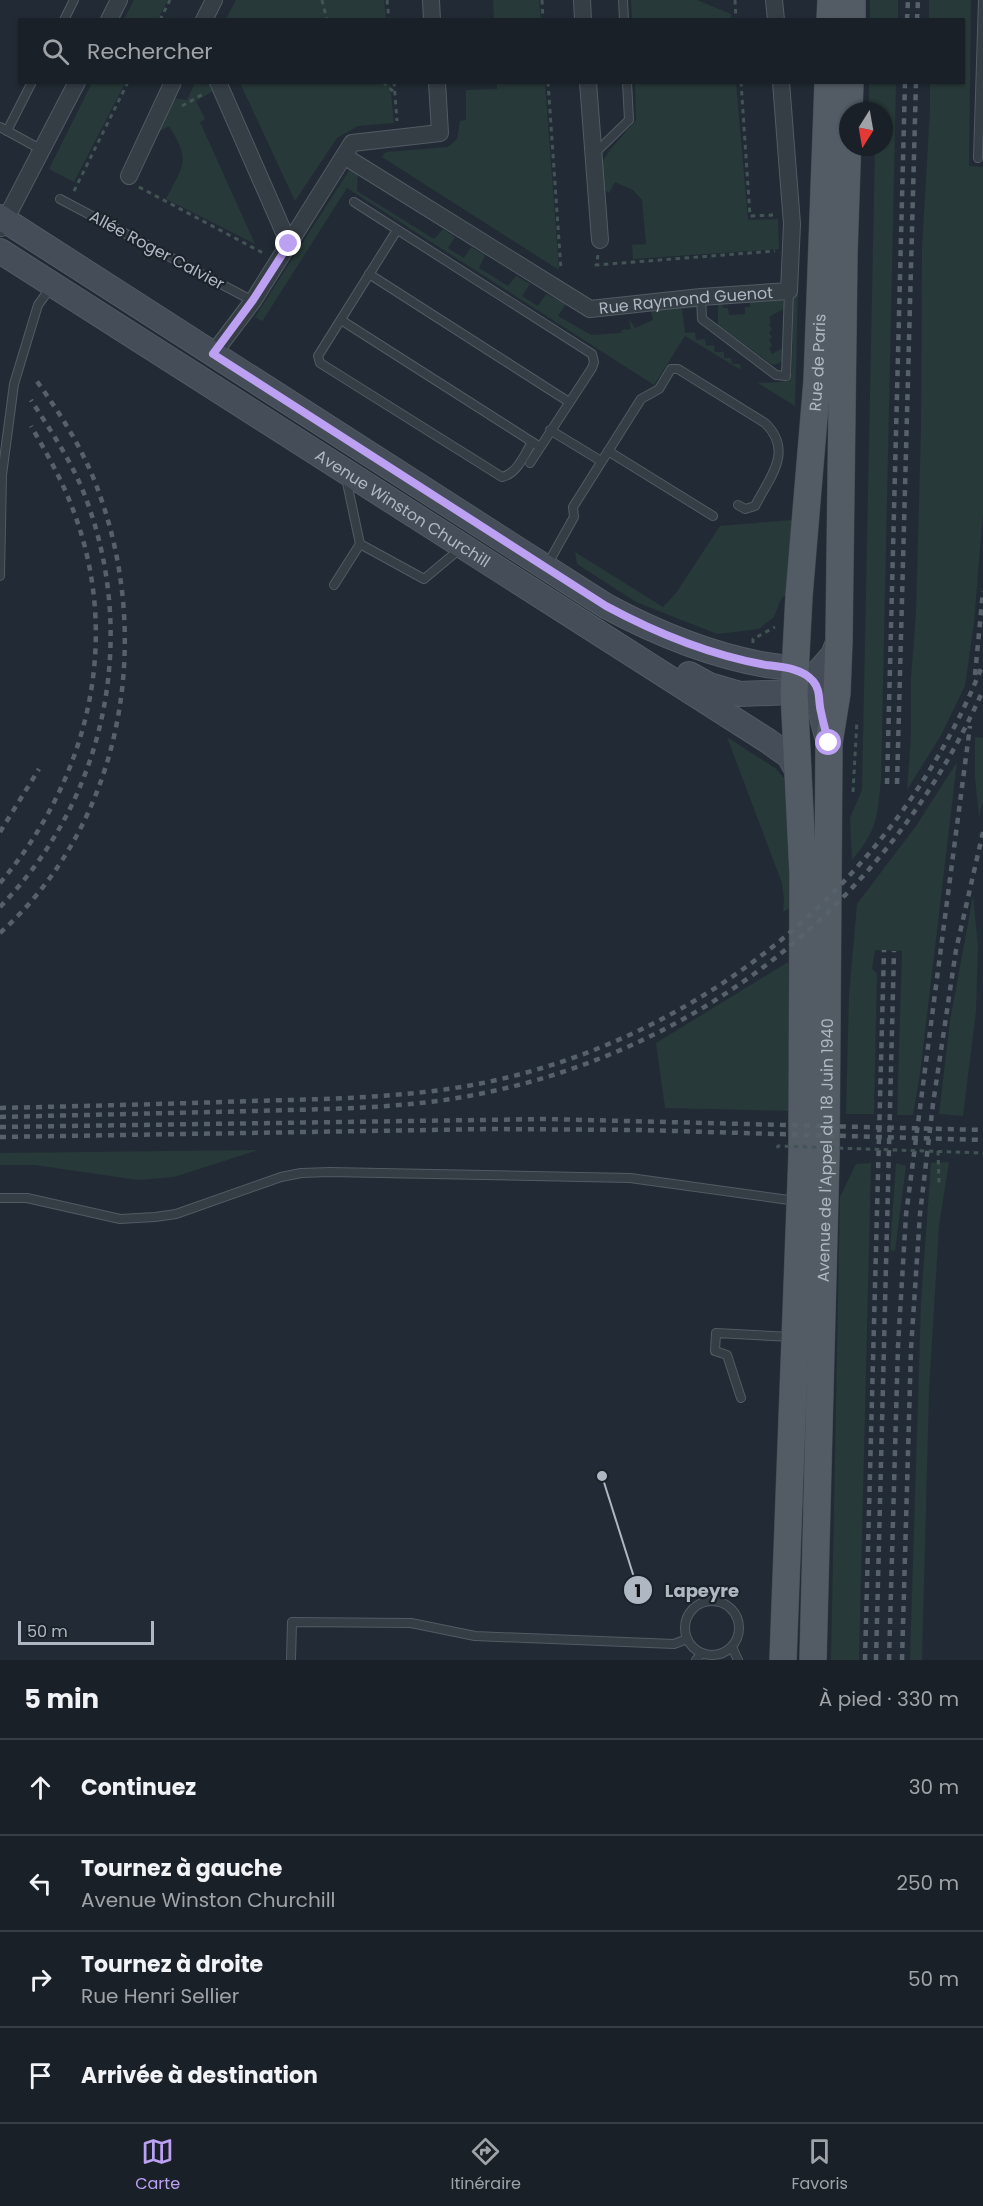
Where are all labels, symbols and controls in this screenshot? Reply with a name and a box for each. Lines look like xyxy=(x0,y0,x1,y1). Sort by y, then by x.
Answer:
search box xyxy=(18,18,965,84)
icon: search xyxy=(39,35,72,68)
text: Rechercher xyxy=(87,36,213,67)
north arrow xyxy=(839,102,893,156)
street label: Allée Roger Calvier xyxy=(86,205,228,295)
route end xyxy=(275,230,301,256)
street label: Rue Raymond Guenot xyxy=(598,281,774,319)
street label: Rue de Paris xyxy=(803,313,831,412)
street label: Avenue Winston Churchill xyxy=(311,444,495,573)
route start xyxy=(815,729,841,755)
street label: Avenue de l'Appel du 18 Juin 1940 xyxy=(811,1018,838,1282)
callout: Lapeyre xyxy=(623,1572,751,1608)
text: 1 xyxy=(635,1578,641,1603)
text: Lapeyre xyxy=(665,1578,739,1603)
scale bar xyxy=(18,1618,154,1646)
text: 50 m xyxy=(27,1620,68,1643)
text: 5 min xyxy=(24,1681,99,1717)
text: À pied · 330 m xyxy=(819,1685,959,1713)
icon: ahead xyxy=(24,1771,57,1804)
text: Continuez xyxy=(81,1772,196,1803)
text: 30 m xyxy=(909,1773,959,1801)
text: Tournez à gauche xyxy=(81,1853,282,1884)
icon: left xyxy=(24,1867,57,1900)
text: 250 m xyxy=(896,1869,959,1897)
text: Avenue Winston Churchill xyxy=(81,1886,336,1914)
text: Tournez à droite xyxy=(81,1949,263,1980)
icon: right xyxy=(24,1963,57,1996)
text: 50 m xyxy=(908,1965,959,1993)
text: Rue Henri Sellier xyxy=(81,1982,239,2010)
icon: arrive xyxy=(24,2059,57,2092)
text: Arrivée à destination xyxy=(81,2060,318,2091)
tab: Carte xyxy=(135,2135,180,2196)
tab: Itinéraire xyxy=(451,2135,521,2196)
tab: Favoris xyxy=(791,2135,848,2196)

